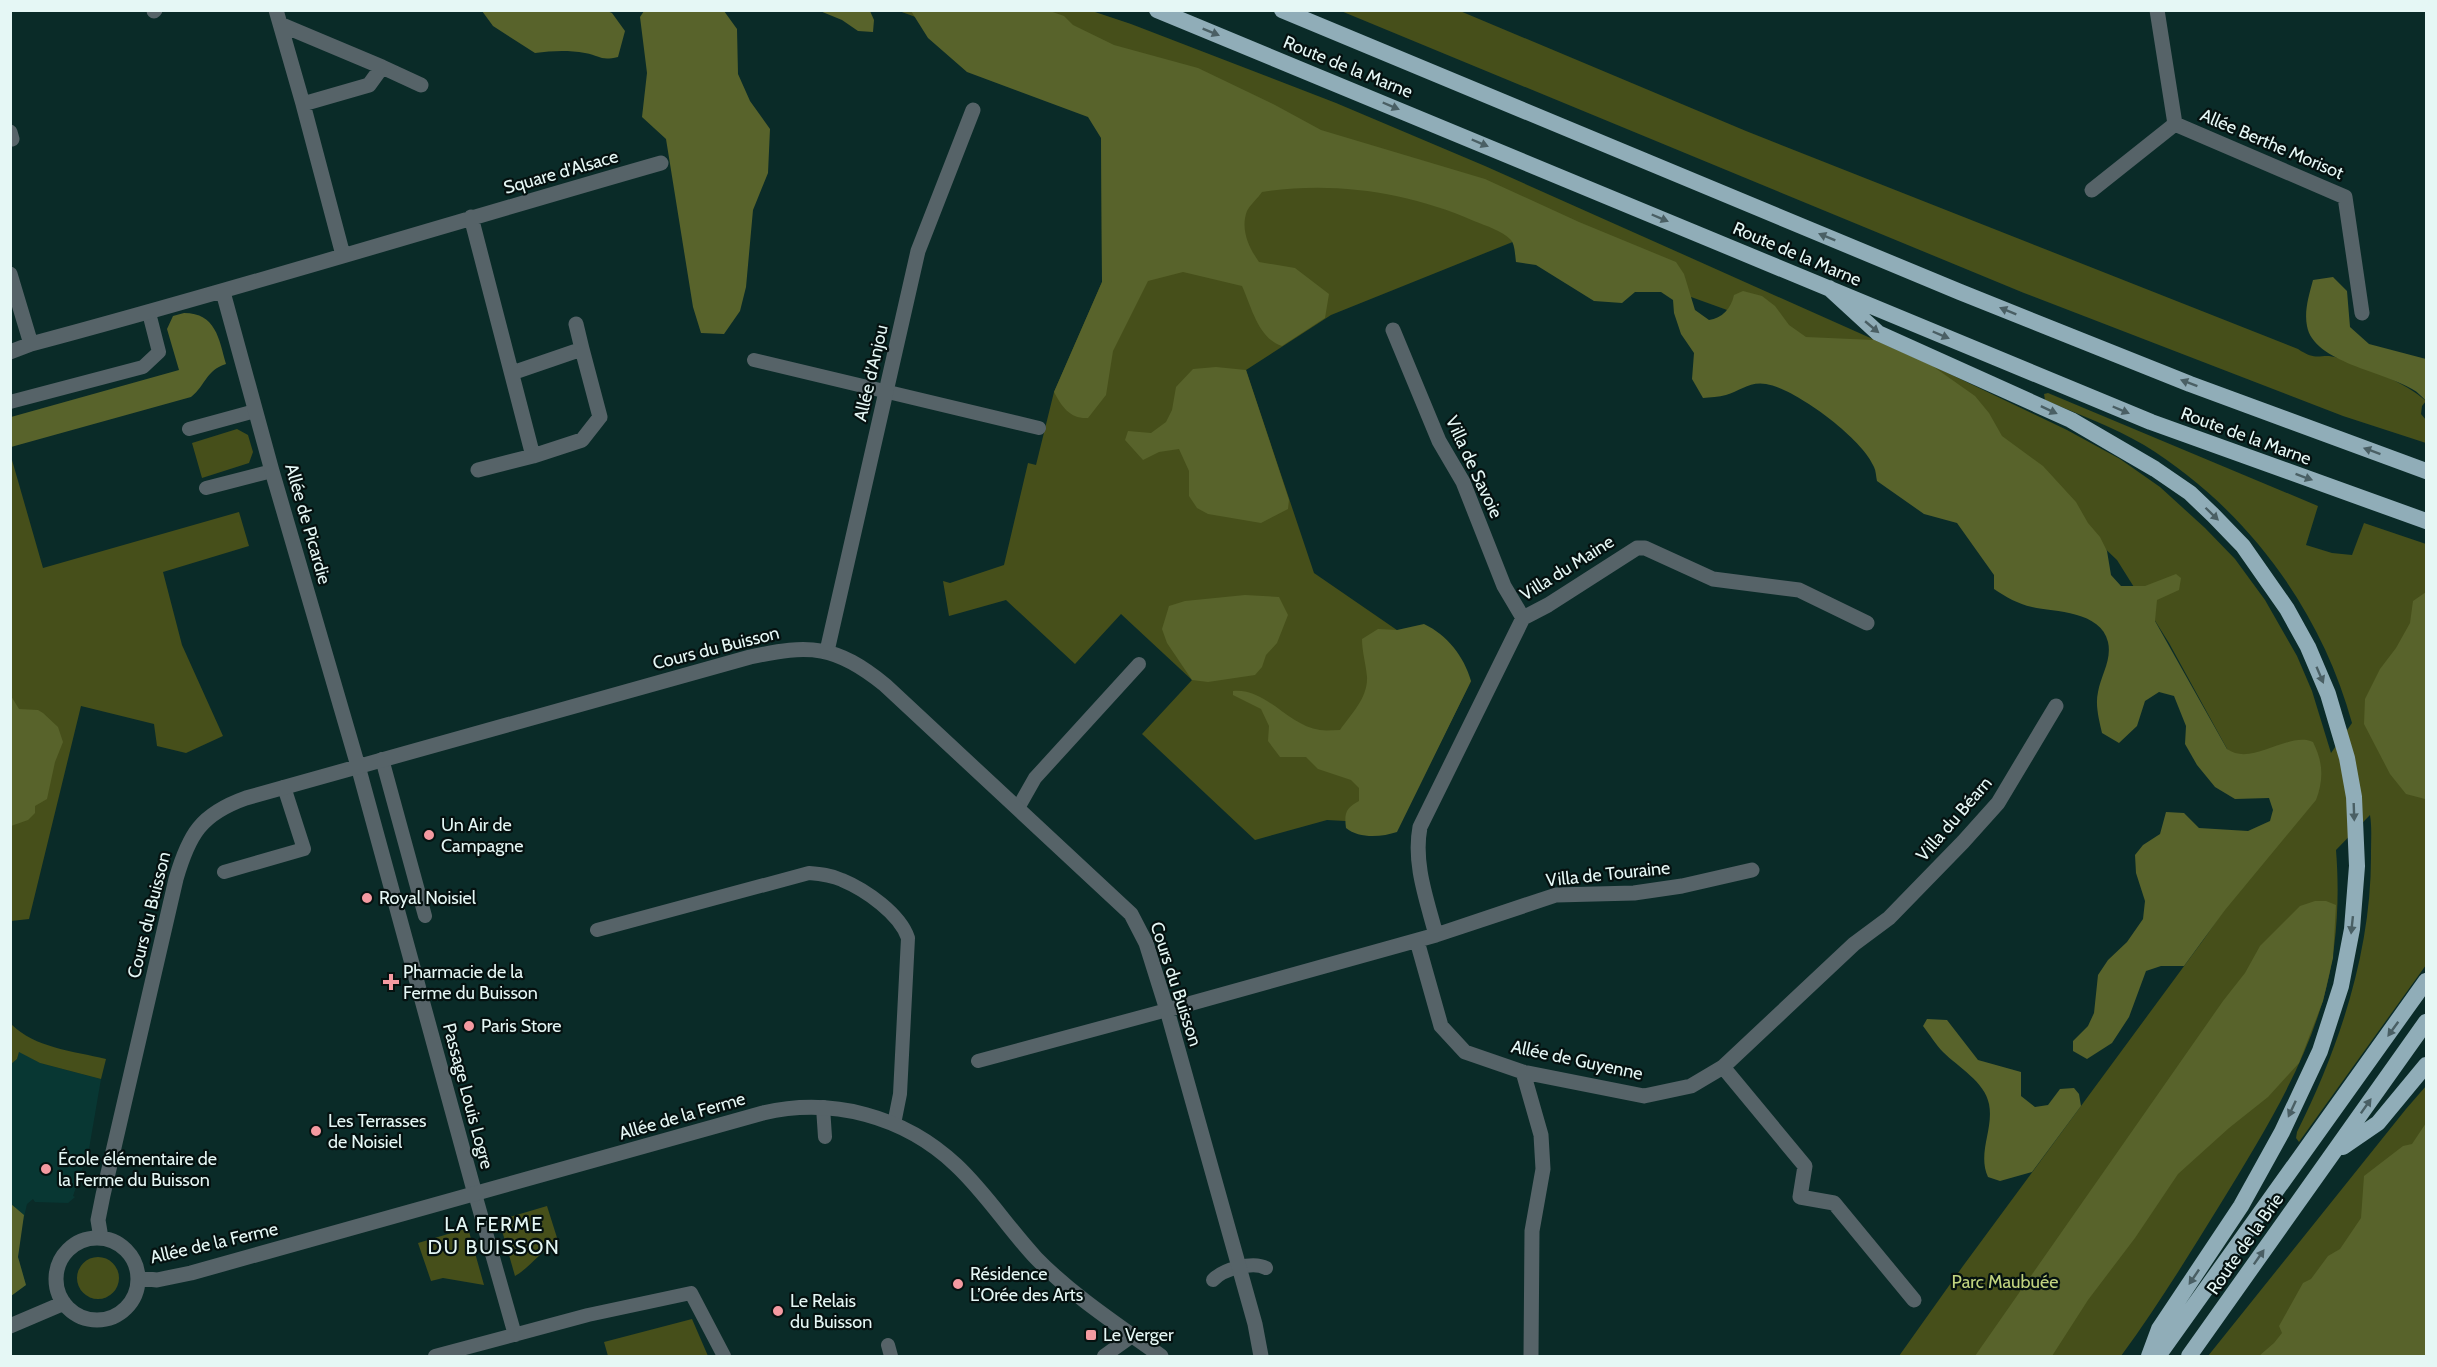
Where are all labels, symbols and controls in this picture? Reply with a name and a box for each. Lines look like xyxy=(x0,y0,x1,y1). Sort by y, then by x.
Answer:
one-way arrow xyxy=(1202,28,1220,37)
street label: Route de la Marne xyxy=(1280,31,1416,103)
one-way arrow xyxy=(1383,101,1401,111)
street label: Allée Berthe Morisot xyxy=(2197,104,2347,184)
one-way arrow xyxy=(1471,138,1489,148)
street label: Square d'Alsace xyxy=(501,145,621,199)
one-way arrow xyxy=(1651,213,1669,223)
street label: Route de la Marne xyxy=(1729,217,1865,291)
one-way arrow xyxy=(1818,232,1836,241)
one-way arrow xyxy=(1998,306,2016,316)
one-way arrow xyxy=(1864,320,1879,333)
street label: Allée d'Anjou xyxy=(849,323,893,423)
one-way arrow xyxy=(1932,331,1950,340)
one-way arrow xyxy=(2179,378,2197,388)
street label: Route de la Marne xyxy=(2178,402,2314,470)
one-way arrow xyxy=(2040,405,2057,414)
one-way arrow xyxy=(2112,406,2130,415)
street label: Villa de Savoie xyxy=(1441,412,1507,522)
one-way arrow xyxy=(2362,445,2380,455)
street label: Allée de Picardie xyxy=(280,461,336,587)
one-way arrow xyxy=(2295,472,2313,482)
one-way arrow xyxy=(2205,507,2220,521)
street label: Villa du Maine xyxy=(1516,530,1618,606)
street label: Cours du Buisson xyxy=(650,622,782,674)
one-way arrow xyxy=(2315,666,2325,684)
street label: Villa du Béarn xyxy=(1911,772,1997,866)
one-way arrow xyxy=(2350,803,2359,822)
place label: Un Air de Campagne xyxy=(441,814,523,857)
marker: Un Air de Campagne xyxy=(422,828,436,842)
street label: Cours du Buisson xyxy=(123,849,175,981)
street label: Villa de Touraine xyxy=(1545,857,1671,891)
place label: Royal Noisiel xyxy=(379,887,477,909)
marker: Royal Noisiel xyxy=(360,891,374,905)
one-way arrow xyxy=(2347,915,2356,934)
street label: Cours du Buisson xyxy=(1146,919,1206,1049)
place label: Pharmacie de la Ferme du Buisson xyxy=(403,961,538,1004)
marker: Pharmacie de la Ferme du Buisson xyxy=(384,975,398,989)
place label: Paris Store xyxy=(481,1015,562,1037)
marker: Paris Store xyxy=(462,1019,476,1033)
one-way arrow xyxy=(2387,1020,2399,1036)
street label: Passage Louis Logre xyxy=(438,1021,498,1171)
street label: Allée de Guyenne xyxy=(1509,1035,1645,1085)
street label: Allée de la Ferme xyxy=(616,1087,748,1145)
one-way arrow xyxy=(2360,1099,2372,1115)
one-way arrow xyxy=(2288,1101,2297,1118)
place label: Les Terrasses de Noisiel xyxy=(328,1110,426,1153)
marker: Les Terrasses de Noisiel xyxy=(309,1124,323,1138)
place label: École élémentaire de la Ferme du Buisson xyxy=(58,1148,217,1191)
marker: École élémentaire de la Ferme du Buisson xyxy=(39,1162,53,1176)
street label: Route de la Brie xyxy=(2202,1189,2288,1299)
district label: LA FERME DU BUISSON xyxy=(428,1212,560,1259)
street label: Allée de la Ferme xyxy=(148,1218,280,1268)
one-way arrow xyxy=(2253,1250,2265,1265)
place label: Résidence L’Orée des Arts xyxy=(970,1263,1083,1306)
one-way arrow xyxy=(2188,1269,2200,1285)
park label: Parc Maubuée xyxy=(1952,1271,2058,1293)
marker: Résidence L’Orée des Arts xyxy=(951,1277,965,1291)
place label: Le Relais du Buisson xyxy=(790,1290,872,1333)
marker: Le Relais du Buisson xyxy=(771,1304,785,1318)
place label: Le Verger xyxy=(1103,1324,1174,1346)
marker: Le Verger xyxy=(1084,1328,1098,1342)

